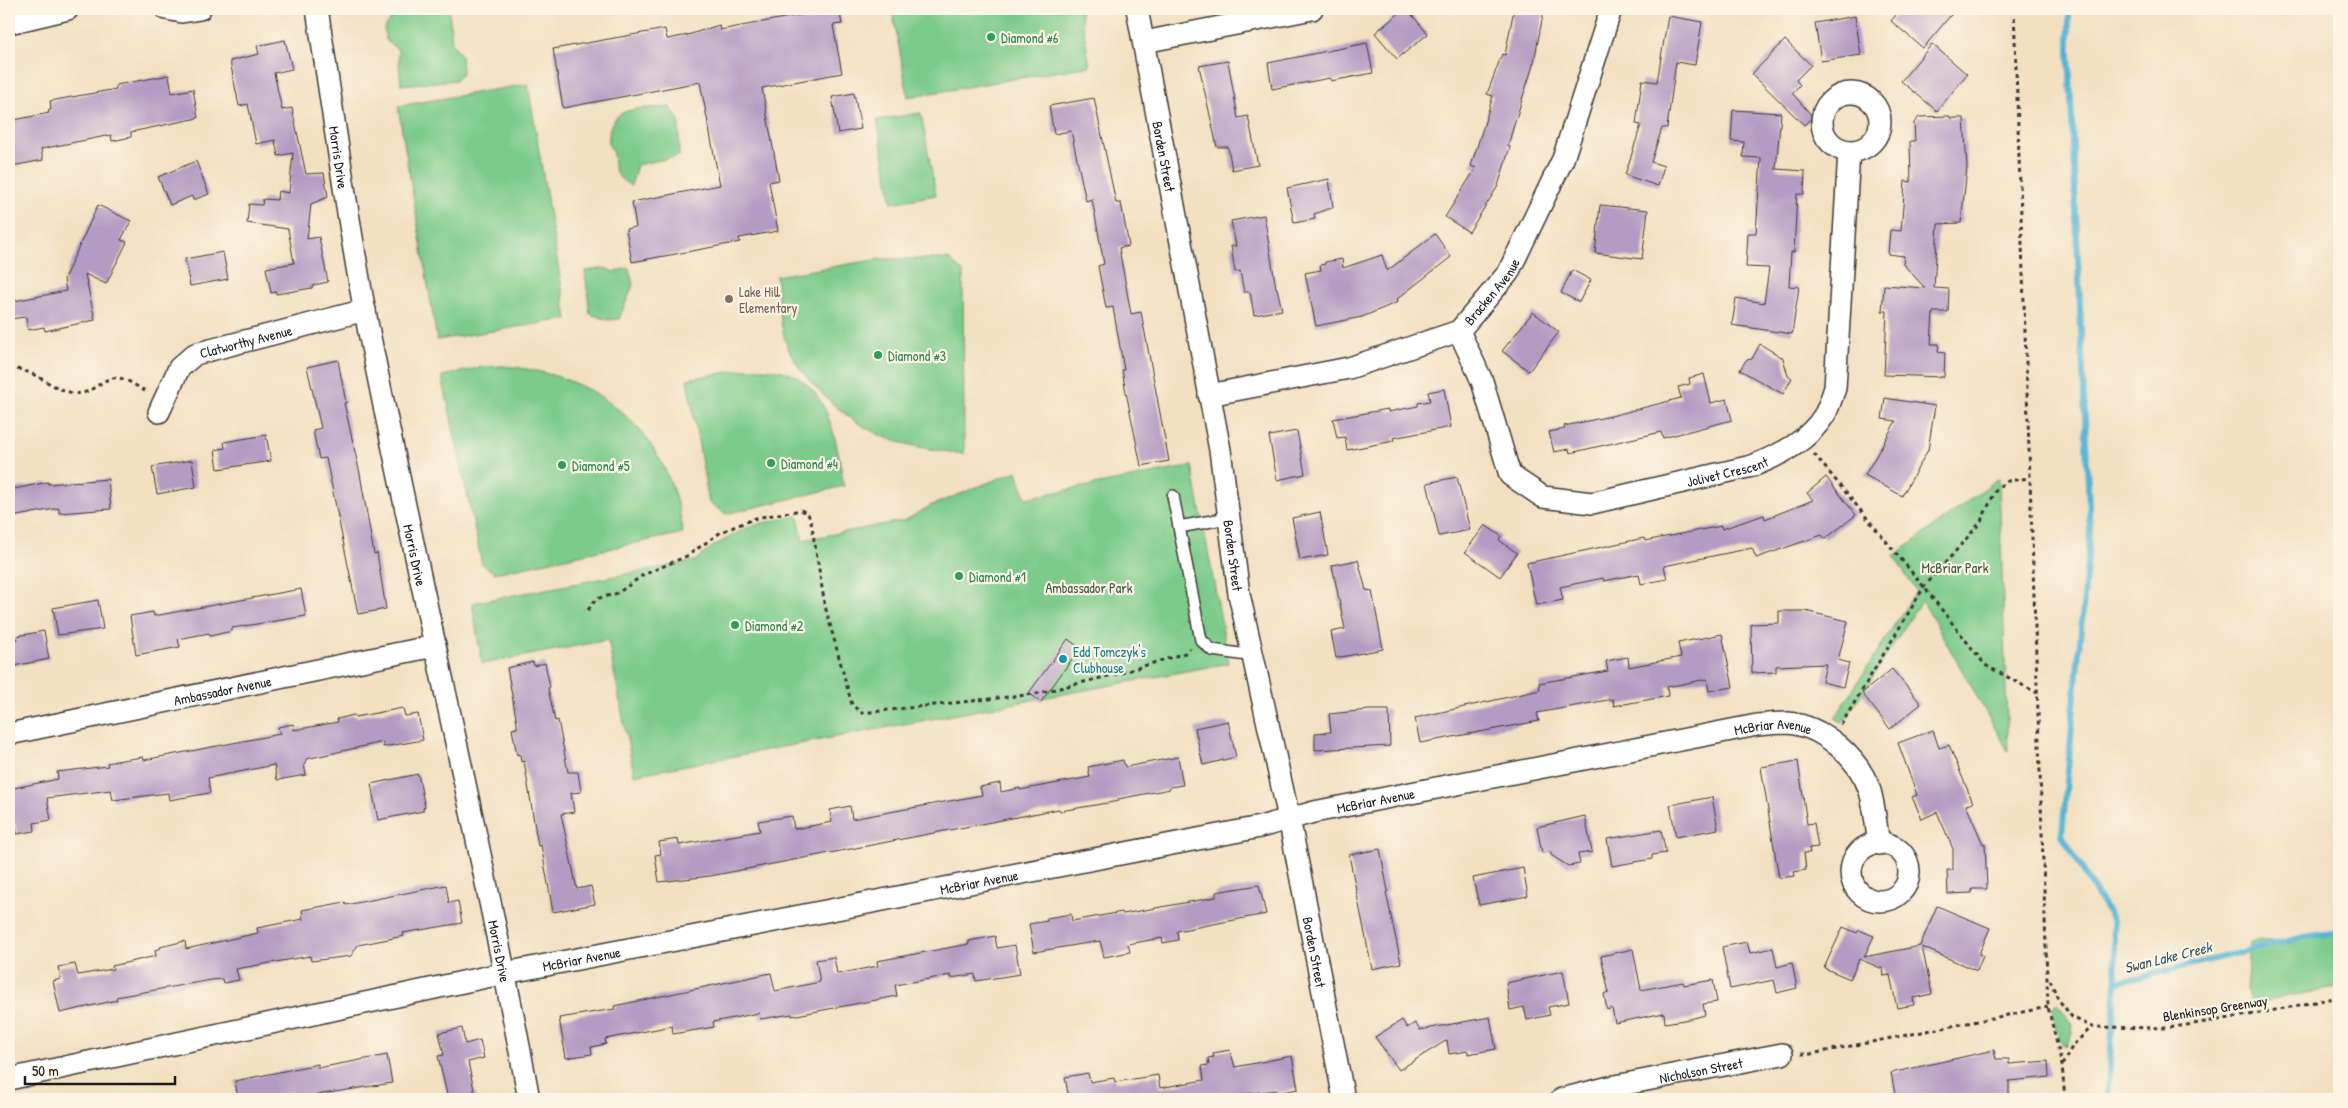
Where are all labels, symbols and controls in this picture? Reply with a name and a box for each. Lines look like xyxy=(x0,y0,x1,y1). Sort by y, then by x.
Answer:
place label: Diamond #6 xyxy=(1001,28,1059,47)
marker: Diamond #6 xyxy=(985,31,997,43)
street label: Borden Street xyxy=(1149,120,1181,193)
street label: Morris Drive xyxy=(325,125,354,190)
street label: Bracken Avenue xyxy=(1459,255,1523,328)
place label: Lake Hill Elementary xyxy=(739,282,798,318)
marker: Lake Hill Elementary xyxy=(723,293,735,305)
street label: Clatworthy Avenue xyxy=(198,320,294,362)
place label: Diamond #3 xyxy=(888,346,946,365)
marker: Diamond #3 xyxy=(872,349,884,361)
street label: Jolivet Crescent xyxy=(1685,451,1771,490)
place label: Diamond #4 xyxy=(781,454,838,473)
place label: Diamond #5 xyxy=(572,456,630,475)
marker: Diamond #4 xyxy=(765,457,777,469)
marker: Diamond #5 xyxy=(556,459,568,471)
street label: Borden Street xyxy=(1220,519,1248,592)
street label: Morris Drive xyxy=(400,522,432,588)
park label: McBriar Park xyxy=(1922,558,1989,577)
place label: Diamond #1 xyxy=(969,567,1026,586)
marker: Diamond #1 xyxy=(953,570,965,582)
park label: Ambassador Park xyxy=(1045,578,1133,597)
place label: Diamond #2 xyxy=(745,616,804,635)
marker: Diamond #2 xyxy=(729,619,741,631)
place label: Edd Tomczyk's Clubhouse xyxy=(1073,642,1146,677)
marker: Edd Tomczyk's Clubhouse xyxy=(1057,653,1069,665)
street label: Ambassador Avenue xyxy=(172,670,273,709)
street label: McBriar Avenue xyxy=(1732,713,1816,739)
street label: McBriar Avenue xyxy=(1335,783,1417,817)
street label: McBriar Avenue xyxy=(938,864,1020,898)
street label: Borden Street xyxy=(1299,915,1331,989)
street label: Morris Drive xyxy=(484,918,516,984)
water label: Swan Lake Creek xyxy=(2122,936,2216,978)
street label: McBriar Avenue xyxy=(541,941,622,975)
street label: Blenkinsop Greenway xyxy=(2161,990,2269,1027)
street label: Nicholson Street xyxy=(1658,1052,1744,1087)
scale bar xyxy=(25,1053,175,1085)
text: 50 m xyxy=(32,1060,59,1081)

